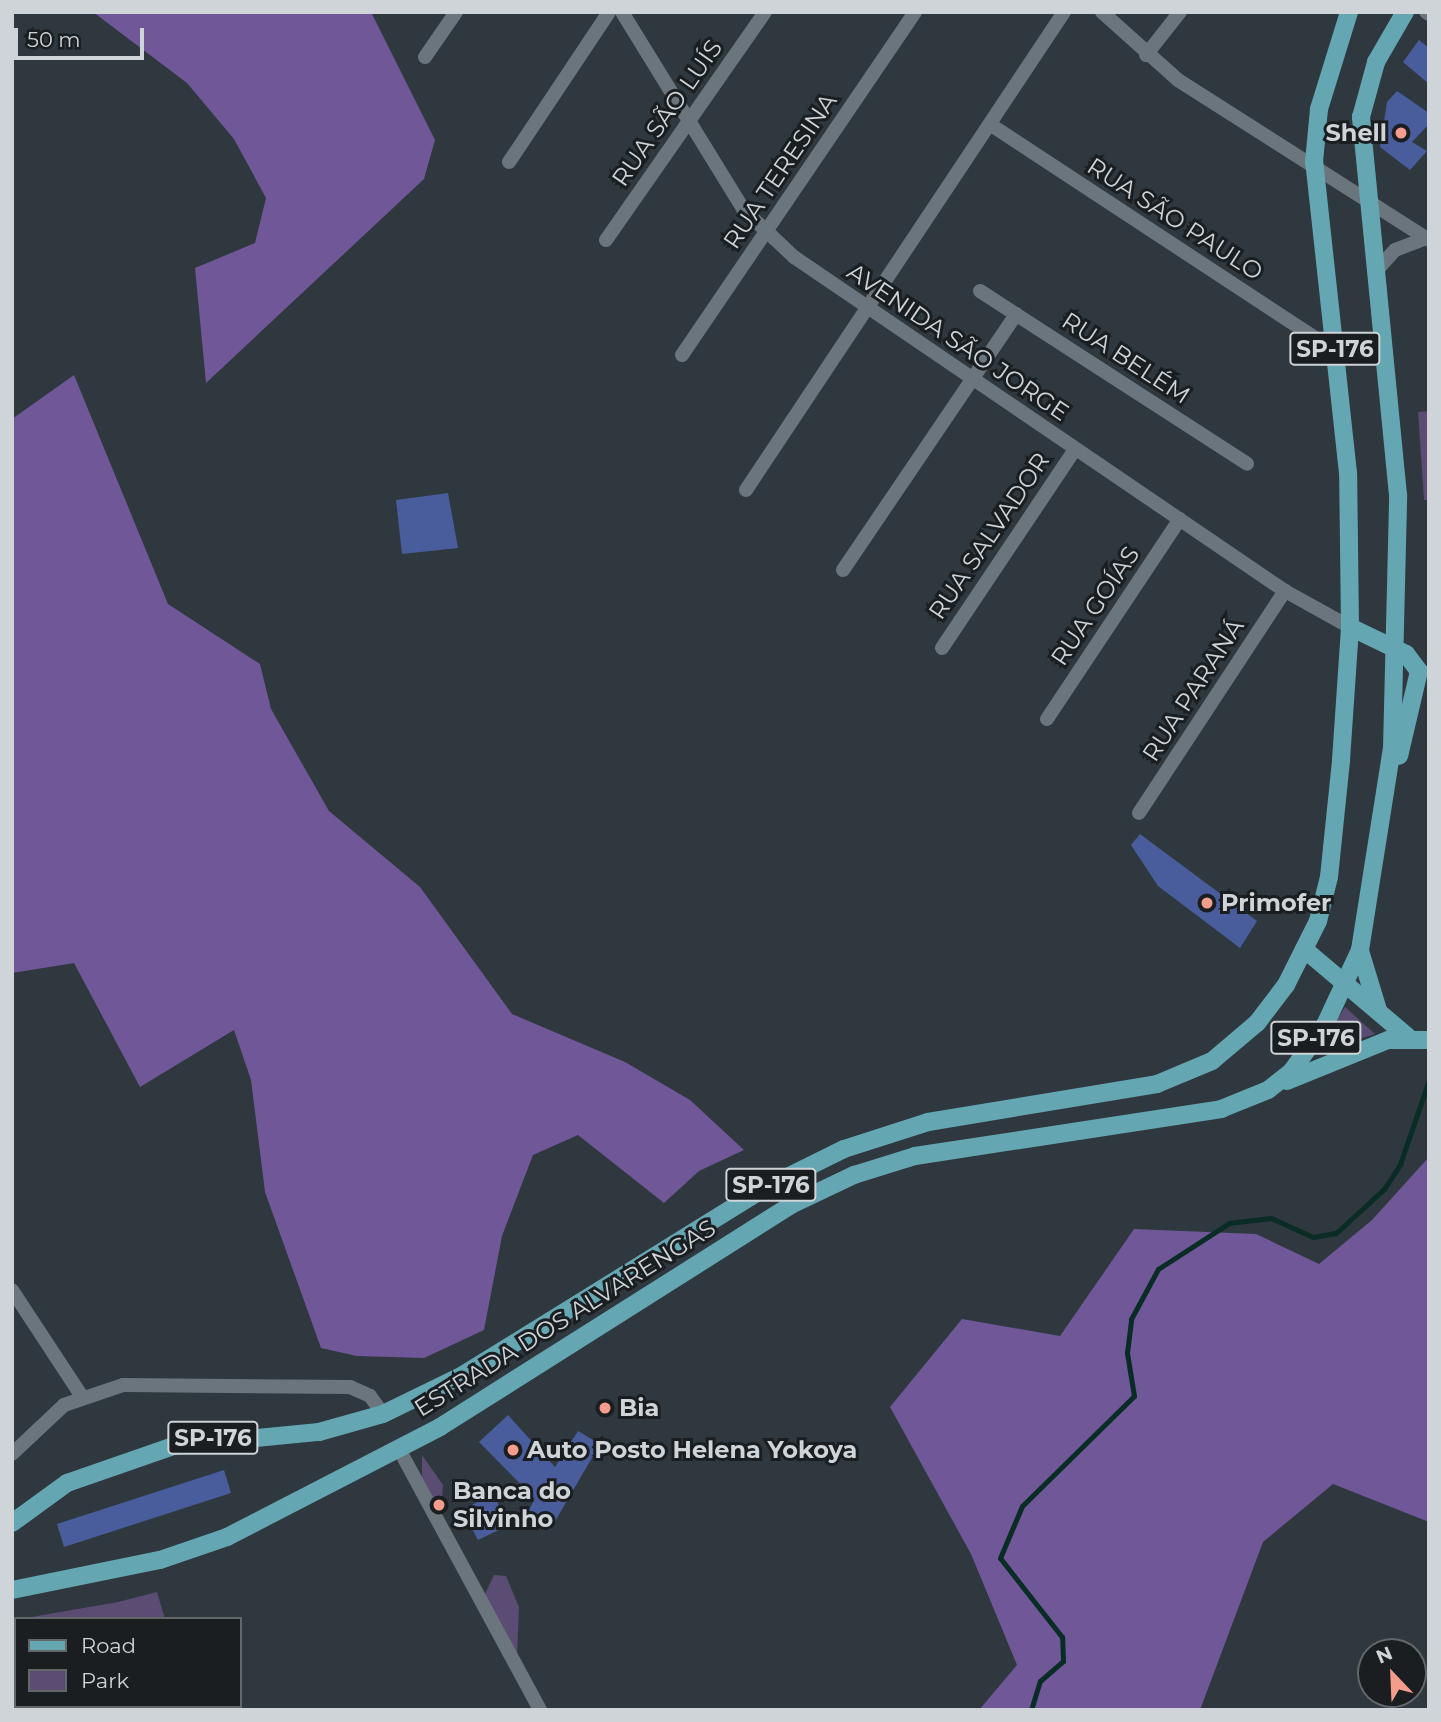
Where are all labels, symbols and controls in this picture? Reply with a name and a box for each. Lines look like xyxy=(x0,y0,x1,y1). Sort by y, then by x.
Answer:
scale bar xyxy=(18,14,147,58)
text: 50 m xyxy=(27,27,81,52)
street label: RUA SÃO LUÍS xyxy=(606,34,728,192)
street label: RUA TERESINA xyxy=(717,88,843,254)
place label: Shell xyxy=(1325,119,1387,147)
marker: Shell xyxy=(1393,125,1409,141)
street label: RUA SÃO PAULO xyxy=(1082,151,1268,287)
street label: AVENIDA SÃO JORGE xyxy=(842,257,1074,427)
street label: RUA BELÉM xyxy=(1057,306,1195,410)
road number: SP-176 xyxy=(1288,330,1382,368)
street label: RUA SALVADOR xyxy=(923,447,1055,625)
street label: RUA GOÍAS xyxy=(1045,541,1145,671)
street label: RUA PARANÁ xyxy=(1136,613,1250,767)
place label: Primofer xyxy=(1221,889,1331,917)
marker: Primofer xyxy=(1199,895,1215,911)
road number: SP-176 xyxy=(1269,1018,1363,1058)
road number: SP-176 xyxy=(724,1166,818,1204)
street label: ESTRADA DOS ALVARENGAS xyxy=(409,1213,721,1423)
place label: Bia xyxy=(619,1394,659,1422)
marker: Bia xyxy=(597,1400,613,1416)
road number: SP-176 xyxy=(166,1418,260,1457)
place label: Auto Posto Helena Yokoya xyxy=(527,1436,857,1464)
marker: Auto Posto Helena Yokoya xyxy=(505,1442,521,1458)
place label: Banca do Silvinho xyxy=(453,1477,571,1533)
marker: Banca do Silvinho xyxy=(431,1497,447,1513)
legend xyxy=(14,1617,242,1708)
text: Road xyxy=(81,1633,136,1658)
north arrow xyxy=(1357,1638,1427,1708)
text: N xyxy=(1373,1641,1396,1669)
text: Park xyxy=(81,1668,129,1693)

